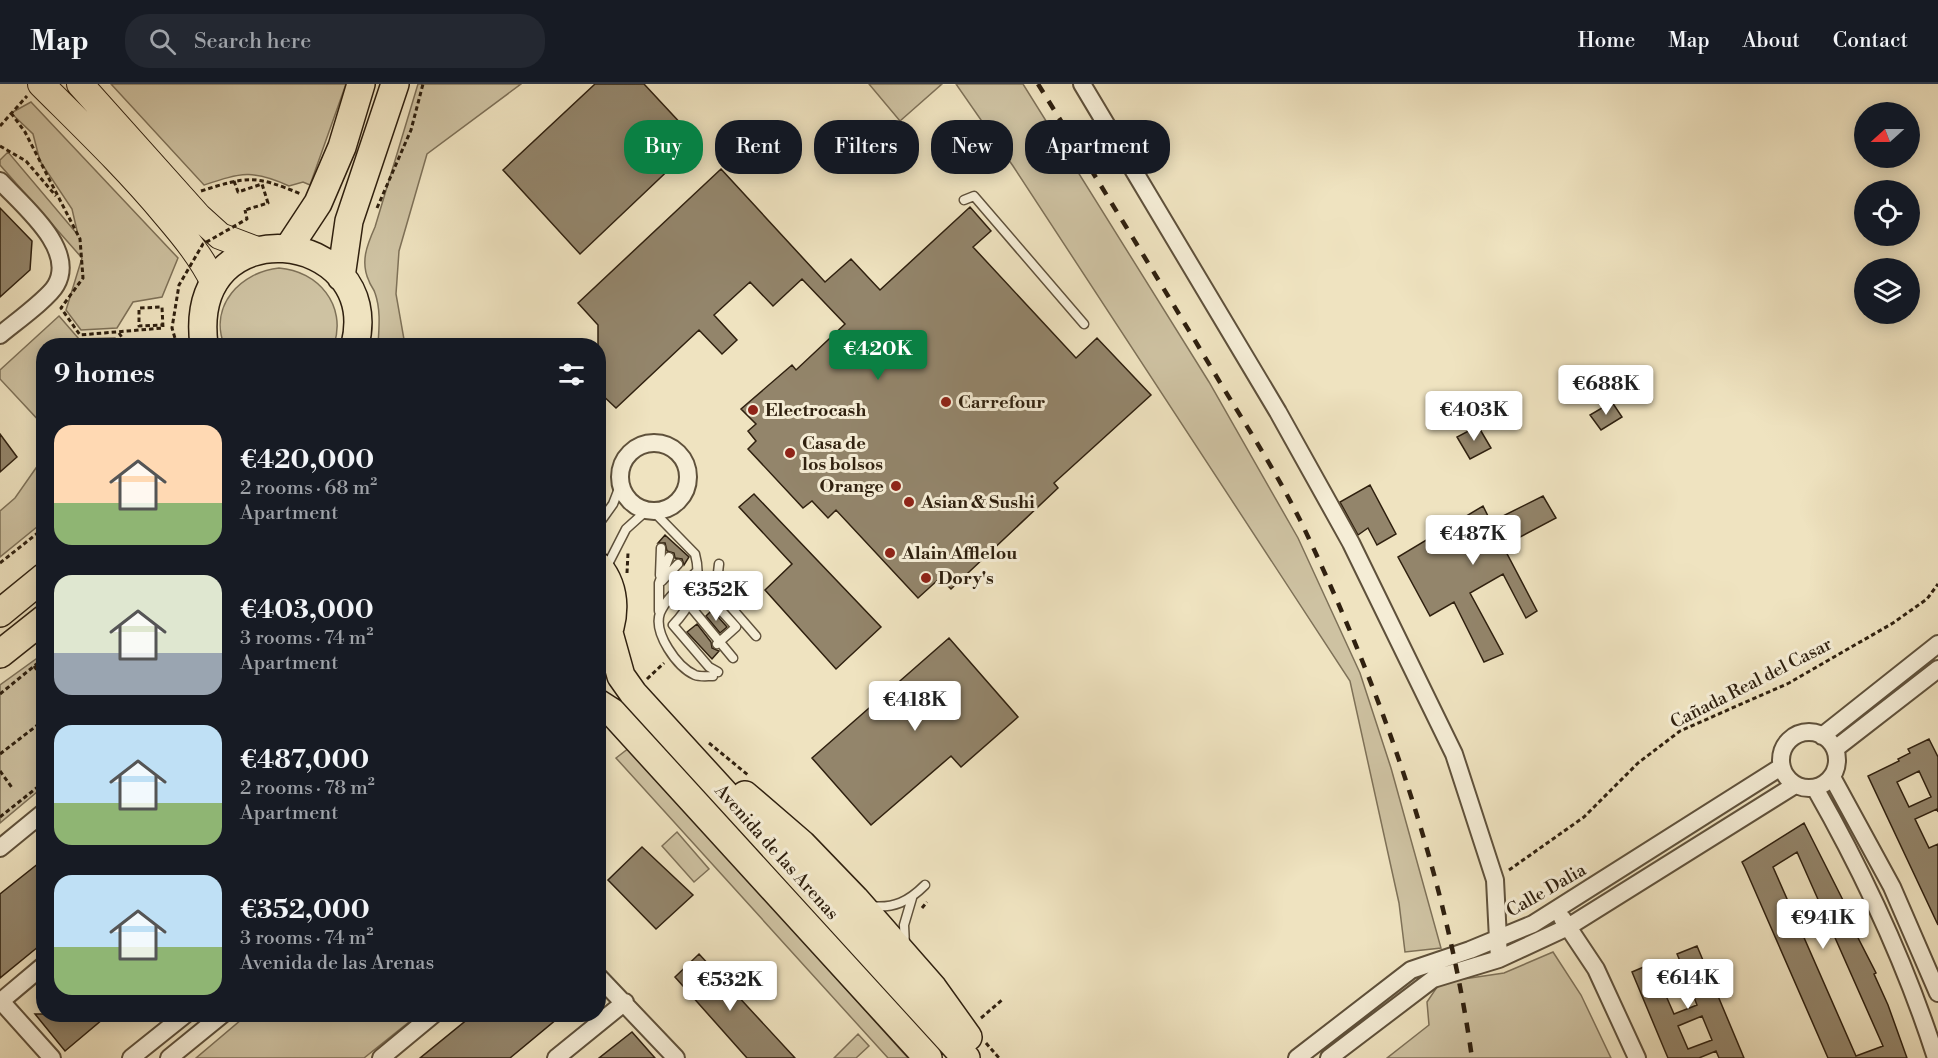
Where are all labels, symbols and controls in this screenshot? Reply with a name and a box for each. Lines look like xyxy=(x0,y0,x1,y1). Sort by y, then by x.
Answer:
search box xyxy=(125,14,545,68)
text: Map xyxy=(30,24,89,59)
icon: search xyxy=(146,25,179,58)
text: Search here xyxy=(194,28,311,55)
text: Home xyxy=(1578,28,1635,54)
text: Map xyxy=(1668,28,1710,54)
text: About xyxy=(1743,28,1800,54)
text: Contact xyxy=(1833,28,1908,54)
north arrow xyxy=(1854,102,1920,168)
map controls xyxy=(1854,102,1920,324)
chip: Buy xyxy=(624,120,703,174)
chip: Rent xyxy=(715,120,802,174)
chip: Filters xyxy=(814,120,919,174)
chip: New xyxy=(931,120,1013,174)
chip: Apartment xyxy=(1025,120,1170,174)
button: locate xyxy=(1854,180,1920,246)
button: layers xyxy=(1854,258,1920,324)
pin: €420K xyxy=(836,330,920,381)
text: €420K xyxy=(843,337,913,362)
text: 9 homes xyxy=(54,358,155,390)
icon: filters xyxy=(555,358,588,391)
pin: €688K xyxy=(1564,365,1648,416)
text: €688K xyxy=(1572,372,1640,397)
place label: Carrefour xyxy=(958,391,1045,414)
pin: €403K xyxy=(1432,391,1516,442)
marker: Carrefour xyxy=(939,395,953,409)
text: €403K xyxy=(1439,398,1509,423)
place label: Electrocash xyxy=(765,399,866,422)
marker: Electrocash xyxy=(746,403,760,417)
place label: Casa de los bolsos xyxy=(802,432,883,476)
text: €420,000 xyxy=(240,444,374,476)
marker: Casa de los bolsos xyxy=(783,446,797,460)
icon: home xyxy=(102,449,174,521)
place label: Orange xyxy=(820,475,884,498)
text: 2 rooms · 68 m² xyxy=(240,476,377,501)
marker: Orange xyxy=(889,479,903,493)
place label: Asian & Sushi xyxy=(920,491,1035,514)
marker: Asian & Sushi xyxy=(902,495,916,509)
text: Apartment xyxy=(240,501,338,526)
pin: €487K xyxy=(1431,515,1515,566)
text: €487K xyxy=(1440,522,1506,547)
place label: Alain Afflelou xyxy=(901,542,1017,565)
marker: Alain Afflelou xyxy=(883,546,897,560)
place label: Dory's xyxy=(938,567,994,590)
pin: €352K xyxy=(674,571,758,622)
marker: Dory's xyxy=(919,571,933,585)
text: €352K xyxy=(683,578,749,603)
text: €403,000 xyxy=(240,594,374,626)
icon: home xyxy=(102,599,174,671)
text: 3 rooms · 74 m² xyxy=(240,626,373,651)
street label: Cañada Real del Casar xyxy=(1666,633,1836,734)
text: Apartment xyxy=(240,651,338,676)
pin: €418K xyxy=(873,681,957,732)
text: €418K xyxy=(883,688,947,713)
text: €487,000 xyxy=(240,744,369,776)
icon: home xyxy=(102,749,174,821)
text: 2 rooms · 78 m² xyxy=(240,776,375,801)
street label: Avenida de las Arenas xyxy=(709,779,844,925)
text: Apartment xyxy=(240,801,338,826)
street label: Calle Dalia xyxy=(1502,858,1591,922)
text: €352,000 xyxy=(240,894,370,926)
icon: home xyxy=(102,899,174,971)
pin: €941K xyxy=(1781,899,1865,950)
text: €941K xyxy=(1791,906,1855,931)
text: 3 rooms · 74 m² xyxy=(240,926,373,951)
text: Avenida de las Arenas xyxy=(240,951,434,976)
pin: €614K xyxy=(1646,959,1730,1010)
pin: €532K xyxy=(688,961,772,1012)
text: €614K xyxy=(1656,966,1720,991)
text: €532K xyxy=(697,968,763,993)

